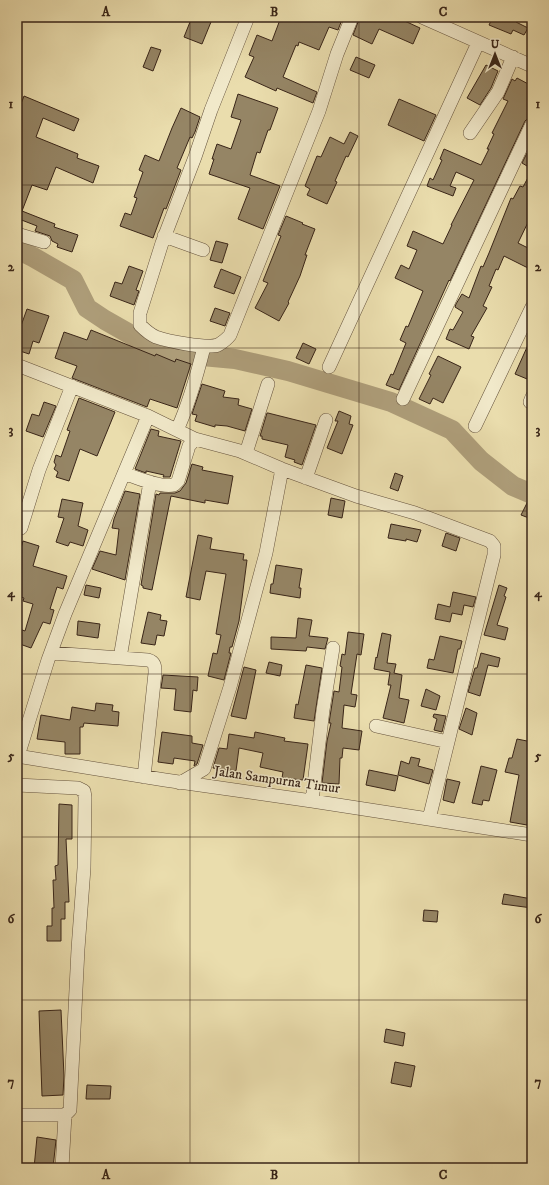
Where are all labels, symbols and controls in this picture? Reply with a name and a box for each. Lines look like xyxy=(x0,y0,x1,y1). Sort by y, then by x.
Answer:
text: A xyxy=(101,4,111,20)
text: B xyxy=(270,4,278,20)
text: C xyxy=(439,4,448,20)
north arrow xyxy=(475,34,515,74)
text: U xyxy=(491,38,500,52)
text: 1 xyxy=(9,96,14,112)
text: 1 xyxy=(536,96,541,112)
text: 2 xyxy=(8,259,15,275)
text: 2 xyxy=(535,259,542,275)
text: 3 xyxy=(9,422,14,438)
text: 3 xyxy=(536,422,541,438)
text: 4 xyxy=(6,585,15,602)
text: 4 xyxy=(533,585,542,602)
text: 5 xyxy=(7,748,15,764)
text: 5 xyxy=(534,748,542,764)
street label: Jalan Sampurna Timur xyxy=(211,762,342,798)
text: 6 xyxy=(8,911,16,927)
text: 6 xyxy=(535,911,543,927)
text: 7 xyxy=(8,1074,15,1090)
text: 7 xyxy=(535,1074,542,1090)
text: A xyxy=(101,1167,111,1183)
text: B xyxy=(270,1167,278,1183)
text: C xyxy=(439,1167,448,1183)

